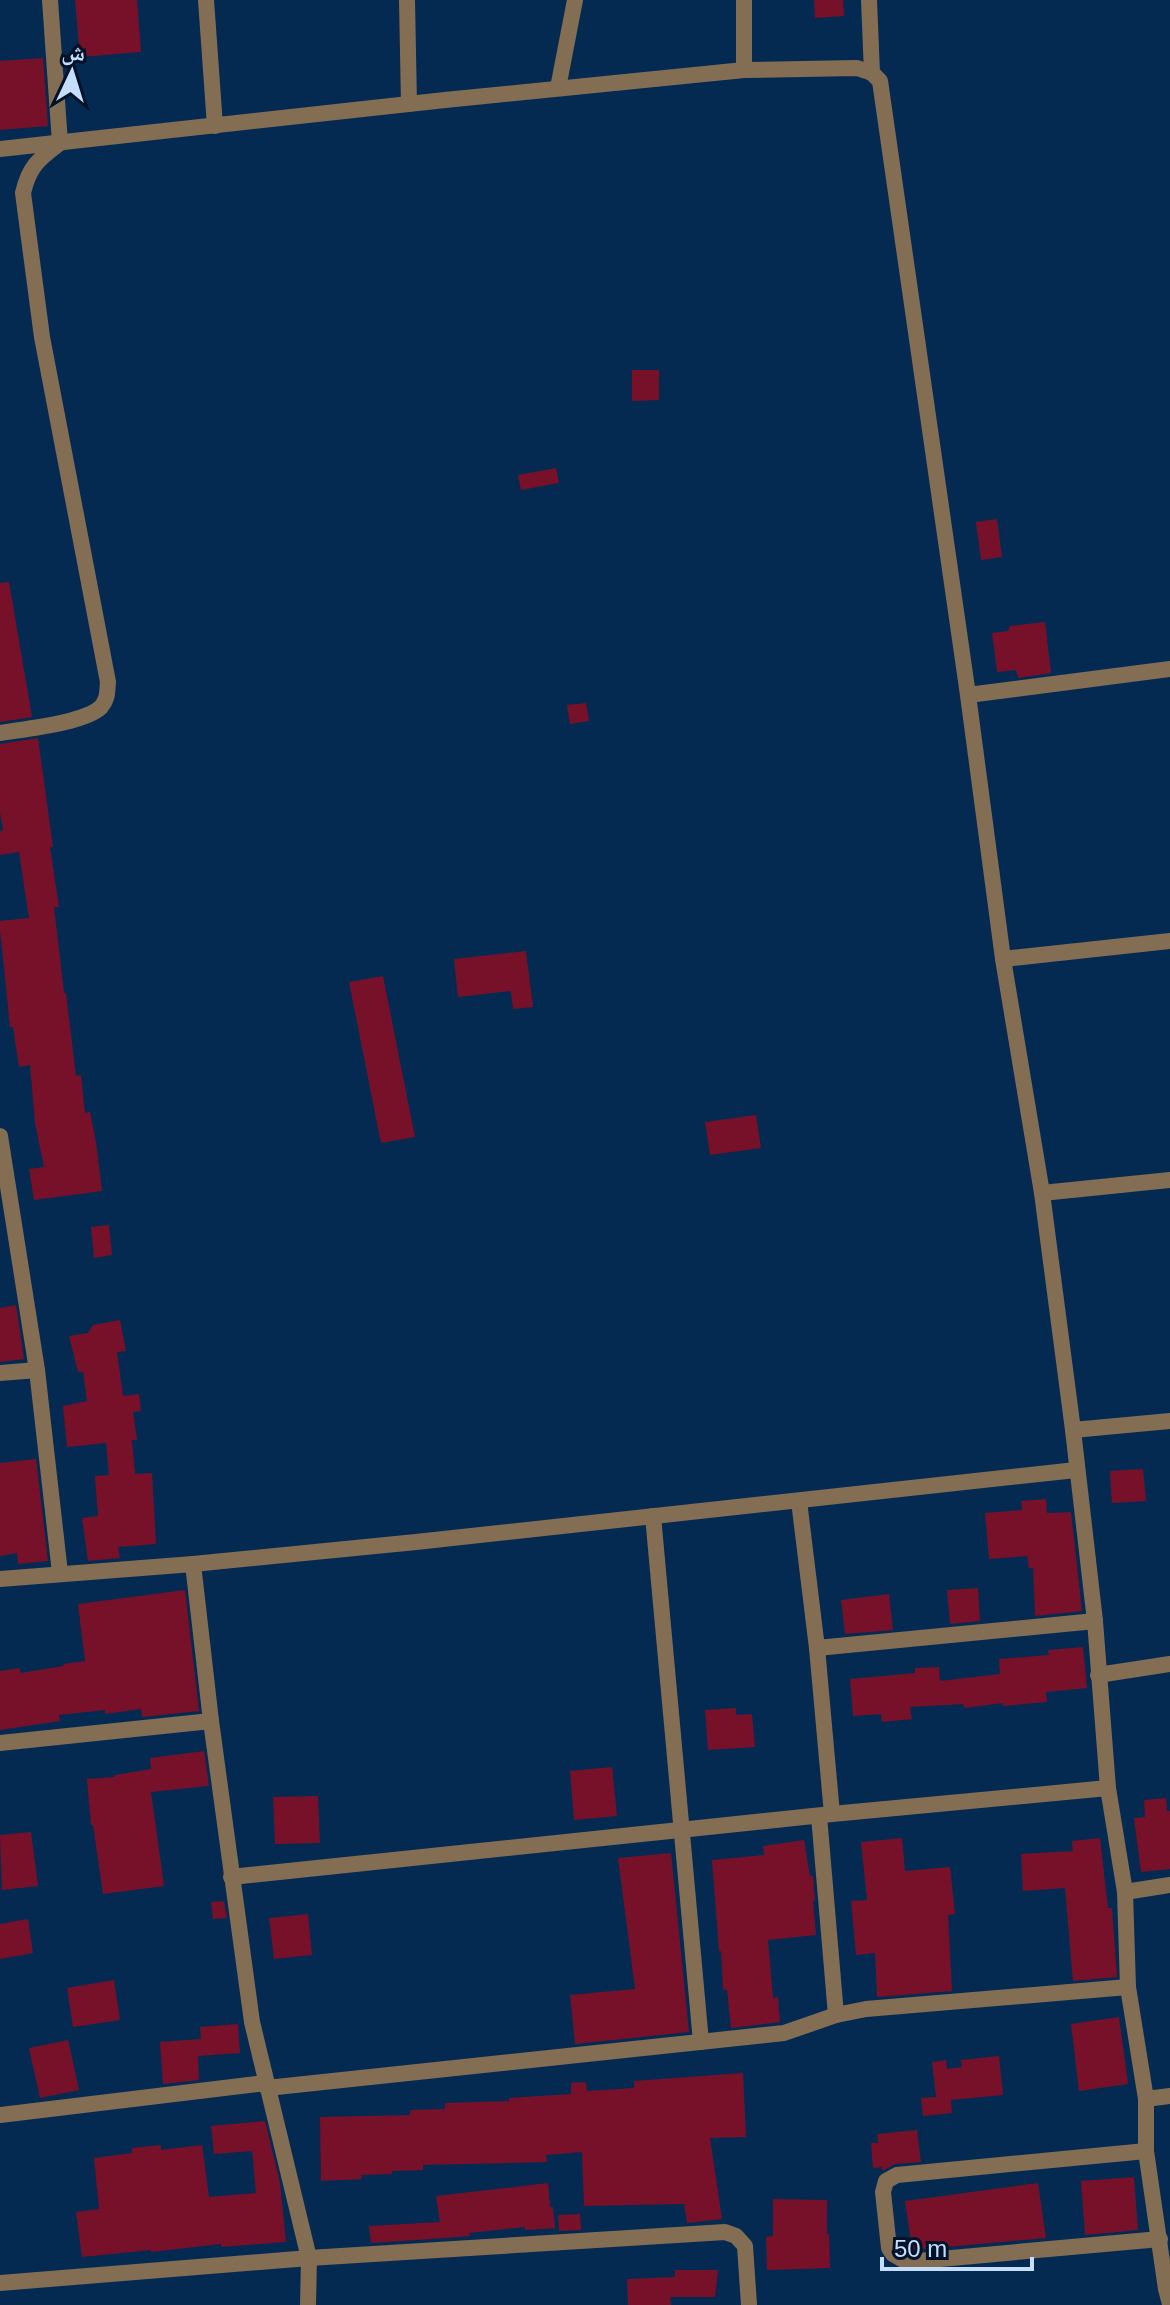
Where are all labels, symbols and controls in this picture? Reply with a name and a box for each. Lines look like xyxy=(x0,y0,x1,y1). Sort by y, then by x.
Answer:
north arrow xyxy=(32,32,112,112)
text: ش xyxy=(61,39,86,67)
scale bar xyxy=(882,2221,1032,2271)
text: 50 m xyxy=(894,2235,947,2262)

